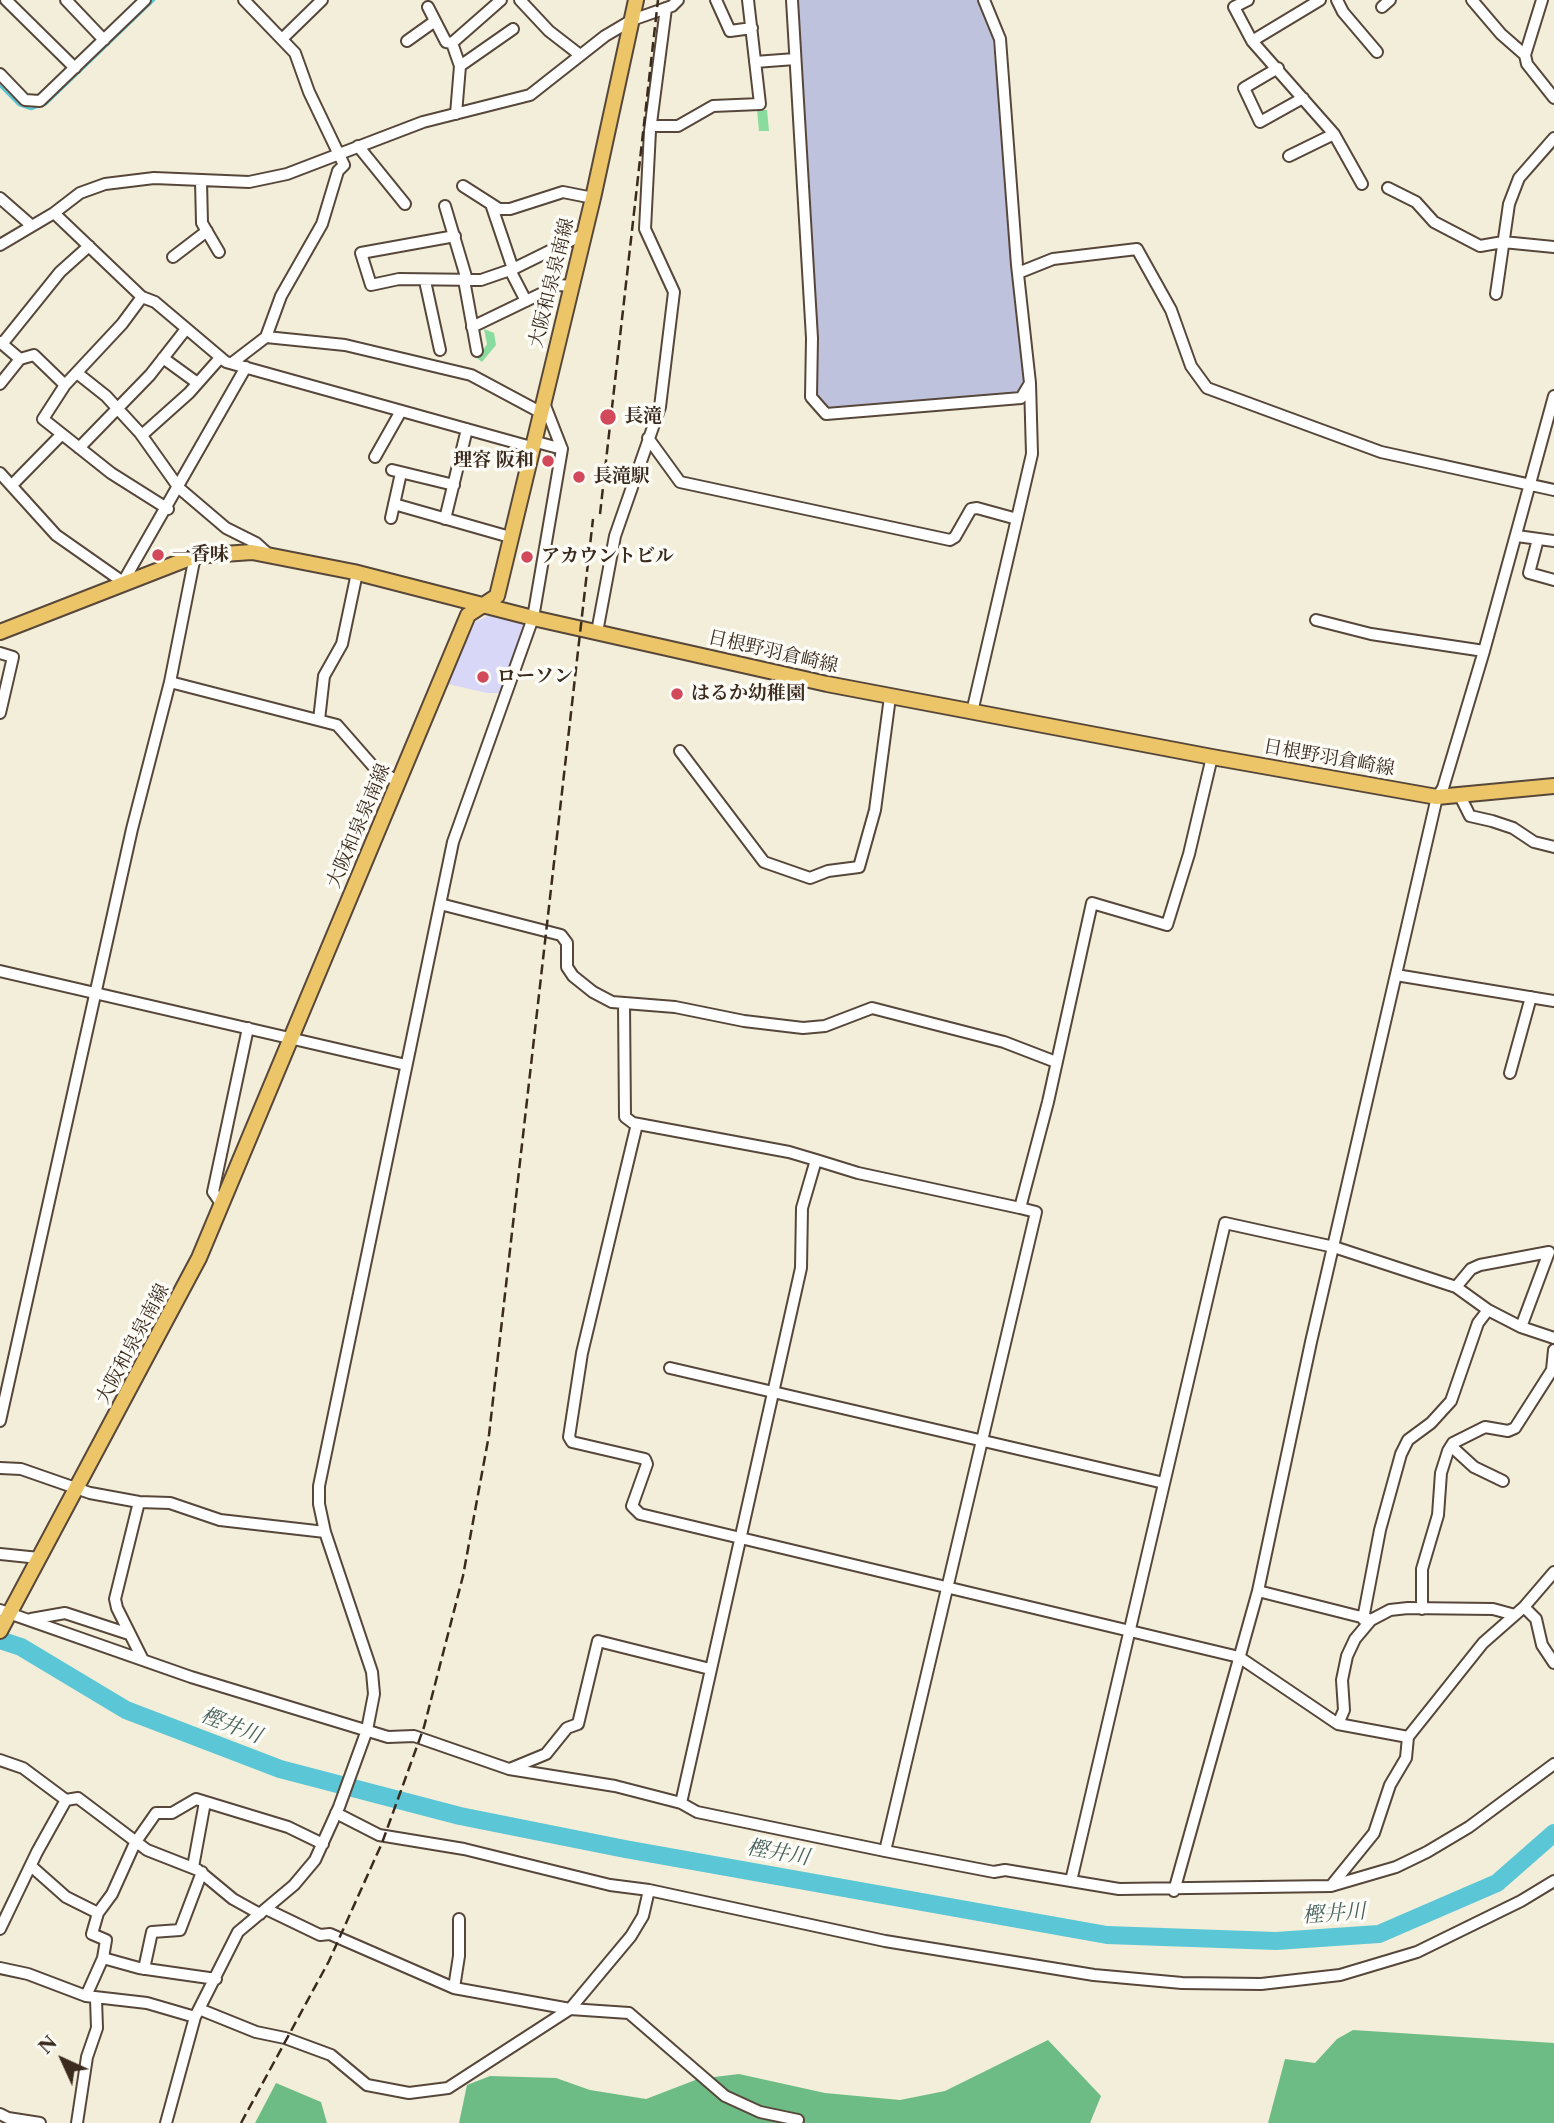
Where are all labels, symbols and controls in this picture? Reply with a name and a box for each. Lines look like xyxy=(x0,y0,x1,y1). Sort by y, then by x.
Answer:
street label: 大阪和泉泉南線 xyxy=(525,216,579,350)
place label: 長滝 xyxy=(624,406,662,428)
marker: 長滝 xyxy=(598,407,618,427)
place label: 理容 阪和 xyxy=(453,450,534,472)
marker: 理容 阪和 xyxy=(540,453,556,469)
place label: 長滝駅 xyxy=(593,466,650,488)
marker: 長滝駅 xyxy=(571,469,587,485)
place label: 一香味 xyxy=(172,544,229,566)
place label: アカウントビル xyxy=(541,546,674,568)
marker: 一香味 xyxy=(150,547,166,563)
marker: アカウントビル xyxy=(519,549,535,565)
street label: 日根野羽倉崎線 xyxy=(706,626,840,678)
place label: ローソン xyxy=(497,666,573,688)
marker: ローソン xyxy=(475,669,491,685)
place label: はるか幼稚園 xyxy=(691,683,805,705)
marker: はるか幼稚園 xyxy=(669,686,685,702)
street label: 日根野羽倉崎線 xyxy=(1262,735,1396,781)
street label: 大阪和泉泉南線 xyxy=(323,760,395,892)
street label: 大阪和泉泉南線 xyxy=(92,1280,174,1408)
water label: 樫井川 xyxy=(197,1703,265,1749)
water label: 樫井川 xyxy=(745,1835,811,1871)
water label: 樫井川 xyxy=(1302,1899,1366,1929)
north arrow xyxy=(28,2025,98,2095)
text: N xyxy=(34,2031,62,2059)

